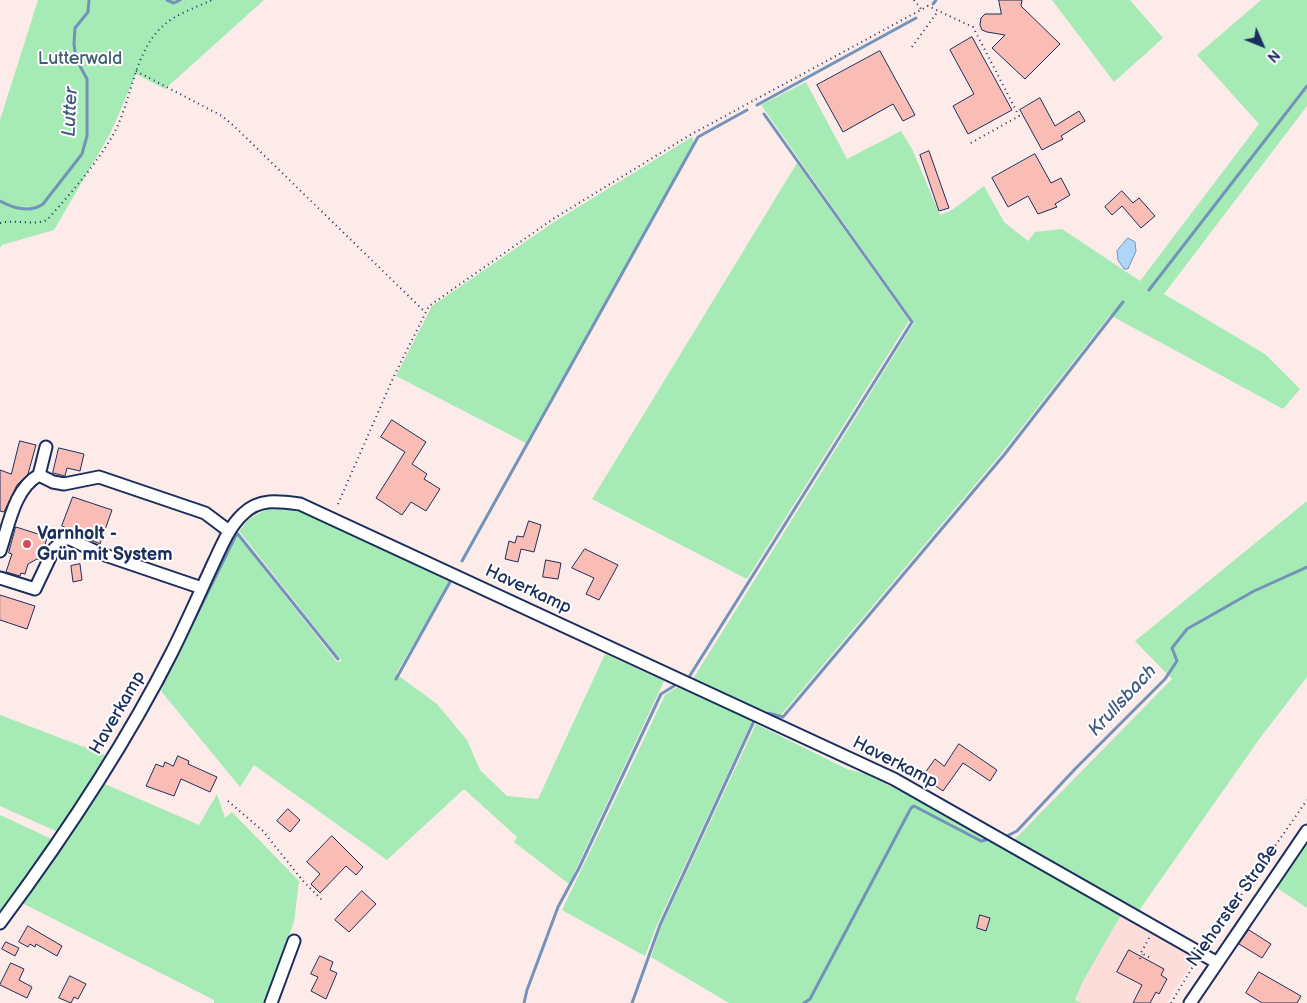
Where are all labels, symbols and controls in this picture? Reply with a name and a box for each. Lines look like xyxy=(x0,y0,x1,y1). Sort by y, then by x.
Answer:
north arrow xyxy=(1237,20,1287,70)
text: N xyxy=(1263,46,1283,65)
park label: Lutterwald xyxy=(38,48,122,70)
water label: Lutter xyxy=(58,87,84,137)
place label: Varnholt - Grün mit System xyxy=(37,523,173,566)
marker: Varnholt - Grün mit System xyxy=(21,538,33,550)
street label: Haverkamp xyxy=(481,561,575,619)
water label: Krullsbach xyxy=(1084,660,1162,742)
street label: Haverkamp xyxy=(85,667,151,759)
street label: Haverkamp xyxy=(849,732,941,794)
street label: Niehorster Straße xyxy=(1183,841,1283,971)

